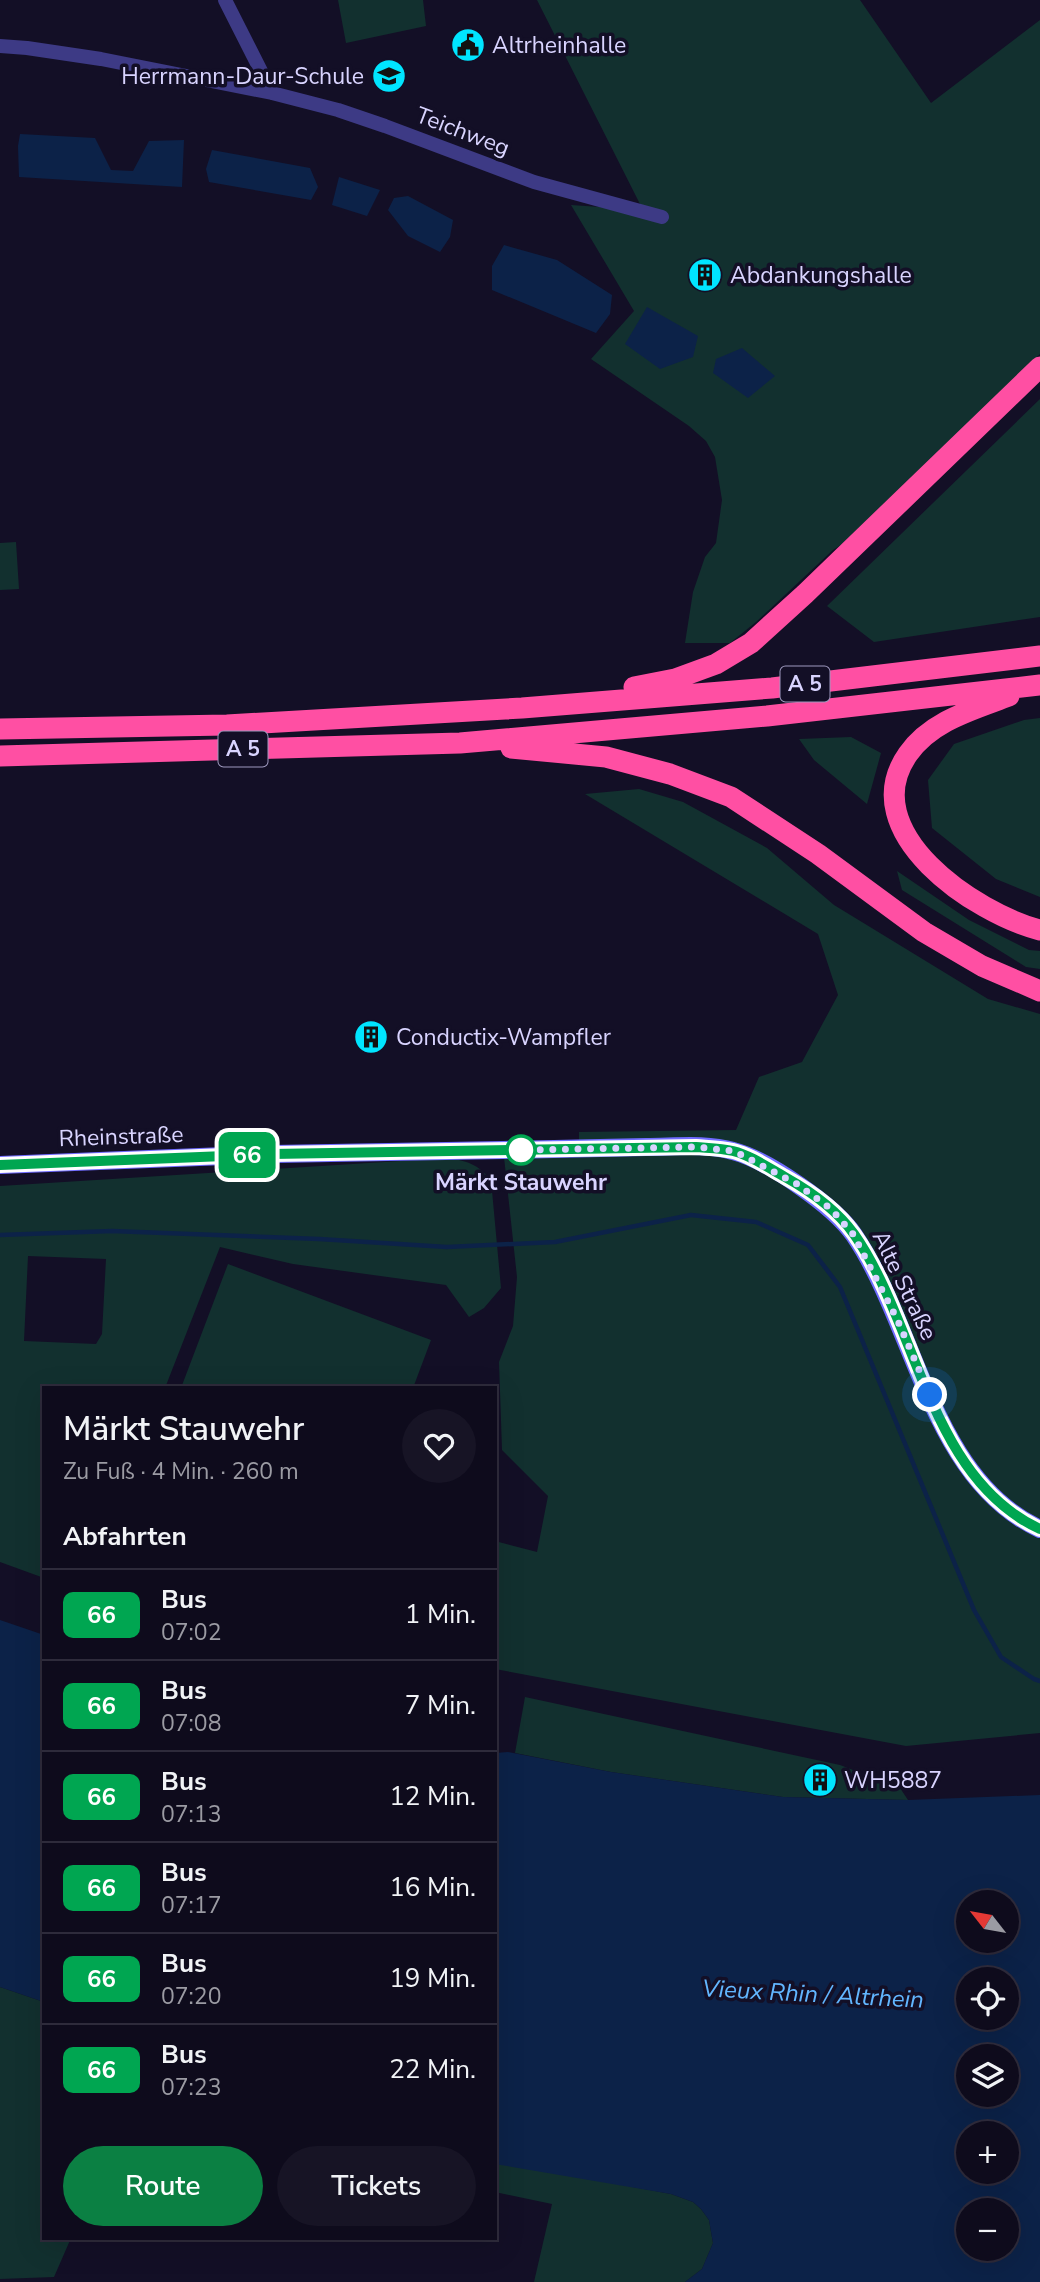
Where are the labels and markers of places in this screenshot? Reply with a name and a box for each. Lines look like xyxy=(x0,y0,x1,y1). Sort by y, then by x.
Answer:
public building icon: Altrheinhalle xyxy=(449,26,487,64)
place label: Altrheinhalle xyxy=(492,30,626,61)
school or university icon: Herrmann-Daur-Schule xyxy=(370,57,408,95)
place label: Herrmann-Daur-Schule xyxy=(121,61,364,92)
building icon: Abdankungshalle xyxy=(686,256,724,294)
place label: Abdankungshalle xyxy=(730,260,912,291)
building icon: Conductix-Wampfler xyxy=(352,1018,390,1056)
place label: Conductix-Wampfler xyxy=(396,1022,612,1053)
marker: Märkt Stauwehr xyxy=(506,1135,536,1165)
place label: Märkt Stauwehr xyxy=(435,1167,607,1198)
building icon: WH5887 xyxy=(801,1761,839,1799)
place label: WH5887 xyxy=(844,1765,942,1796)

